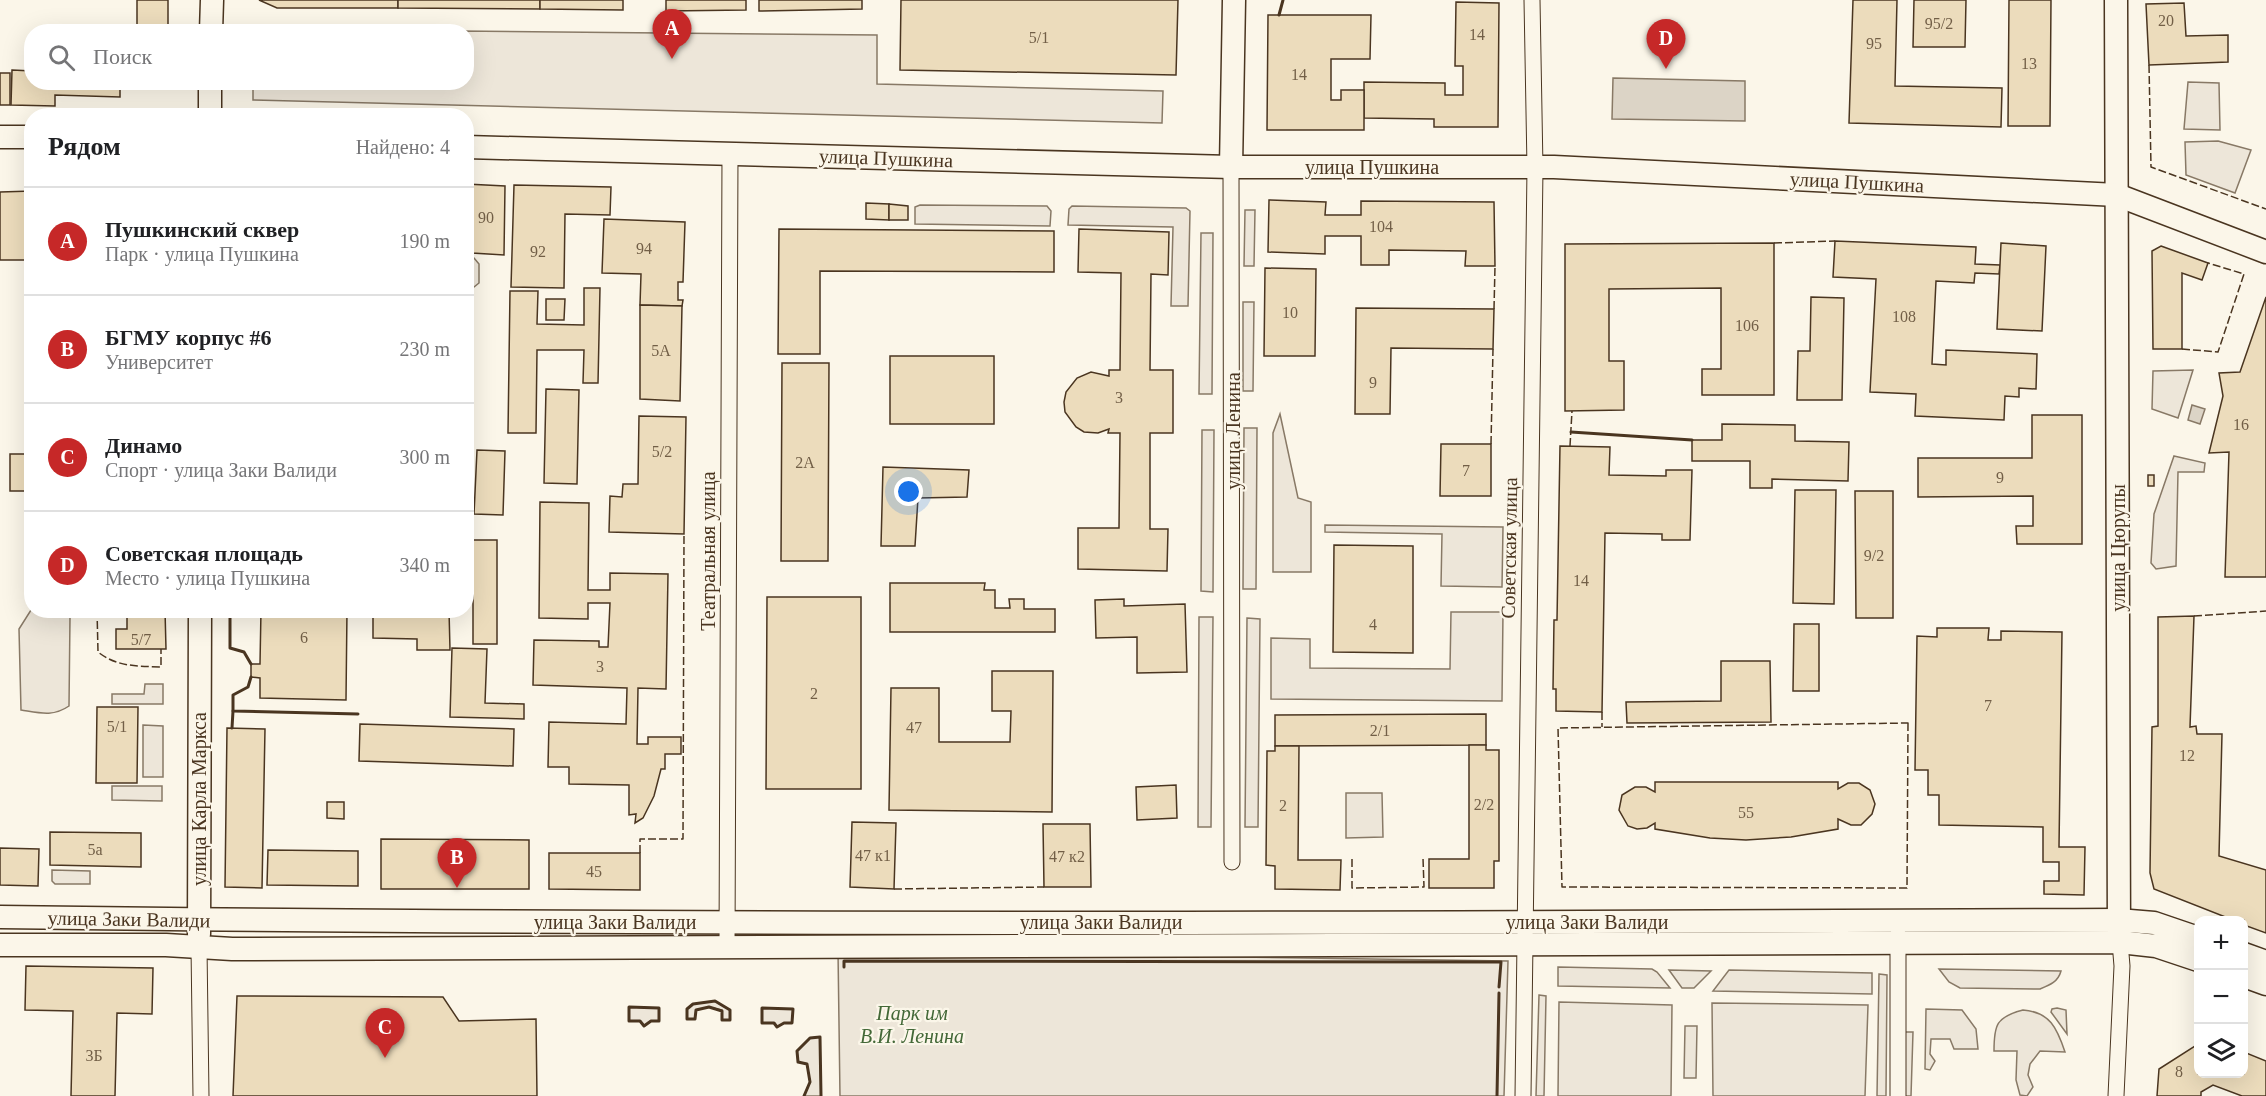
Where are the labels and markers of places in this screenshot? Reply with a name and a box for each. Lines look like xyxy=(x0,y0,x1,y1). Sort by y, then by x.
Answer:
pin: A xyxy=(652,10,692,59)
pin: D xyxy=(1646,20,1686,69)
pin: B xyxy=(438,838,476,888)
pin: C xyxy=(366,1008,404,1058)

